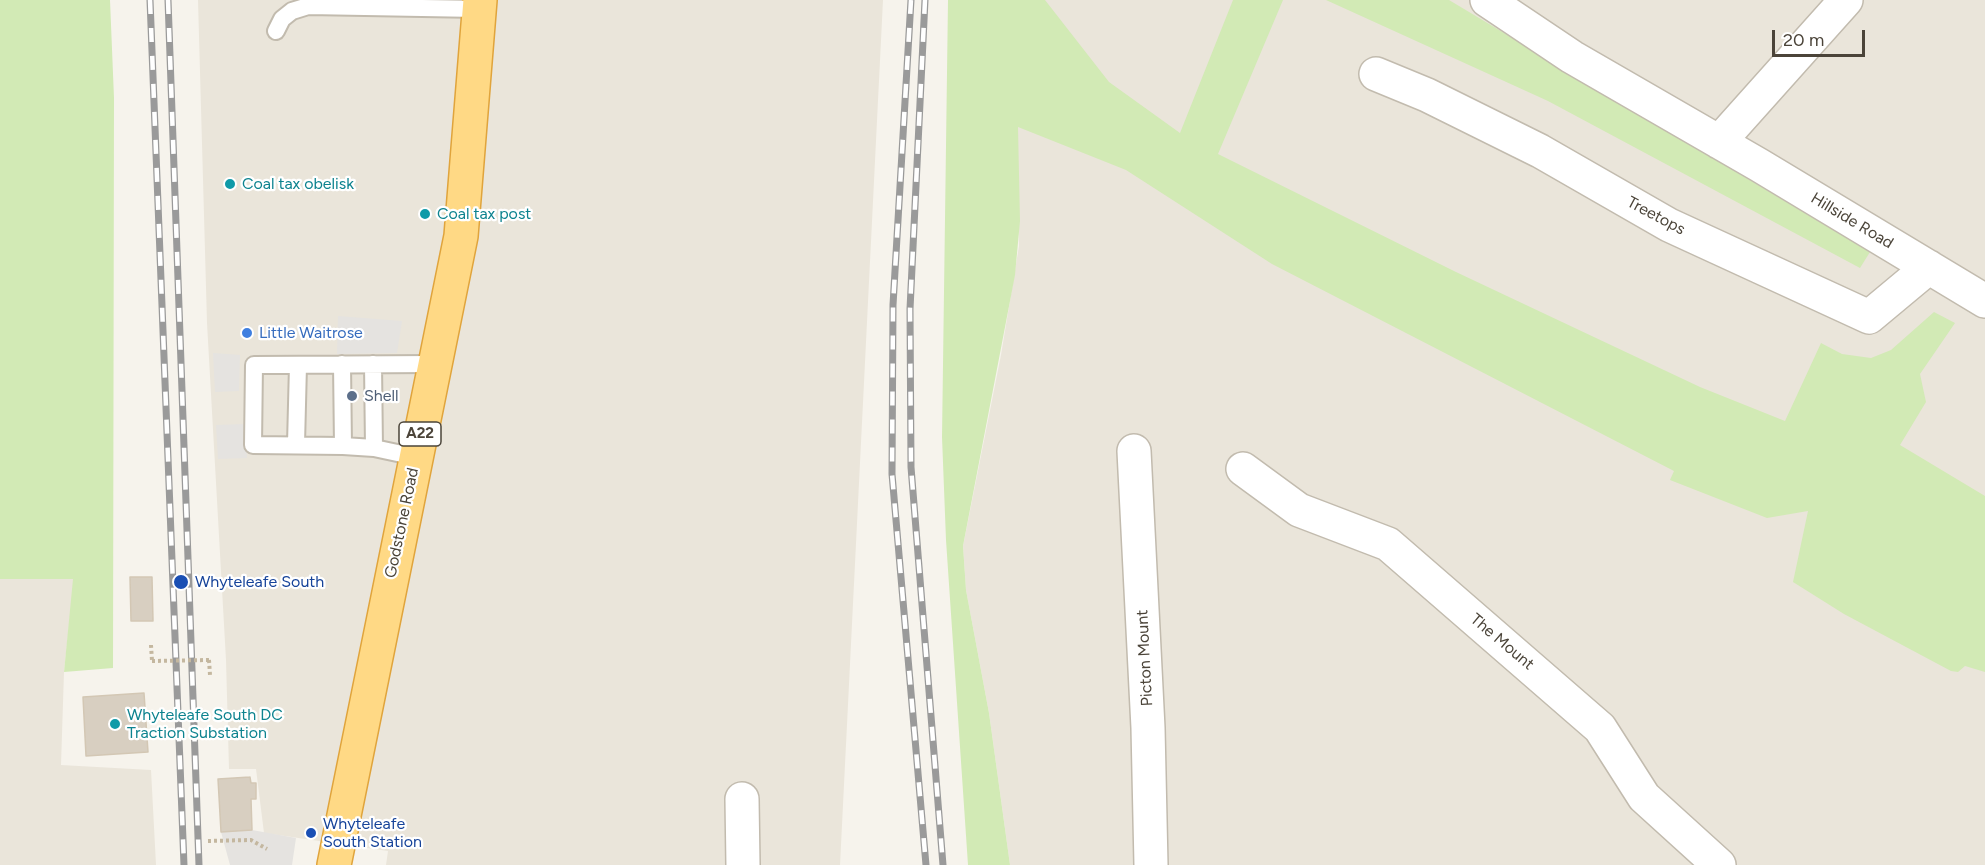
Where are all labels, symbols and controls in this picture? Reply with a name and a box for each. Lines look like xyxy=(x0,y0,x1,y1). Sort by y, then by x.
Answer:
scale bar xyxy=(1775,18,1868,56)
text: 20 m xyxy=(1783,29,1824,51)
place label: Coal tax obelisk xyxy=(242,174,354,194)
marker: Coal tax obelisk xyxy=(223,177,237,191)
street label: Hillside Road xyxy=(1807,189,1897,253)
street label: Treetops xyxy=(1624,193,1688,239)
place label: Coal tax post xyxy=(437,204,531,224)
marker: Coal tax post xyxy=(418,207,432,221)
place label: Little Waitrose xyxy=(259,323,363,343)
marker: Little Waitrose xyxy=(240,326,254,340)
place label: Shell xyxy=(364,386,399,406)
marker: Shell xyxy=(345,389,359,403)
road number: A22 xyxy=(399,422,441,446)
street label: Godstone Road xyxy=(381,466,423,580)
place label: Whyteleafe South xyxy=(195,572,324,592)
marker: Whyteleafe South xyxy=(172,573,190,591)
street label: Picton Mount xyxy=(1133,609,1157,707)
street label: The Mount xyxy=(1466,610,1538,674)
place label: Whyteleafe South DC Traction Substation xyxy=(127,705,283,743)
marker: Whyteleafe South DC Traction Substation xyxy=(108,717,122,731)
place label: Whyteleafe South Station xyxy=(323,814,422,852)
marker: Whyteleafe South Station xyxy=(304,826,318,840)

